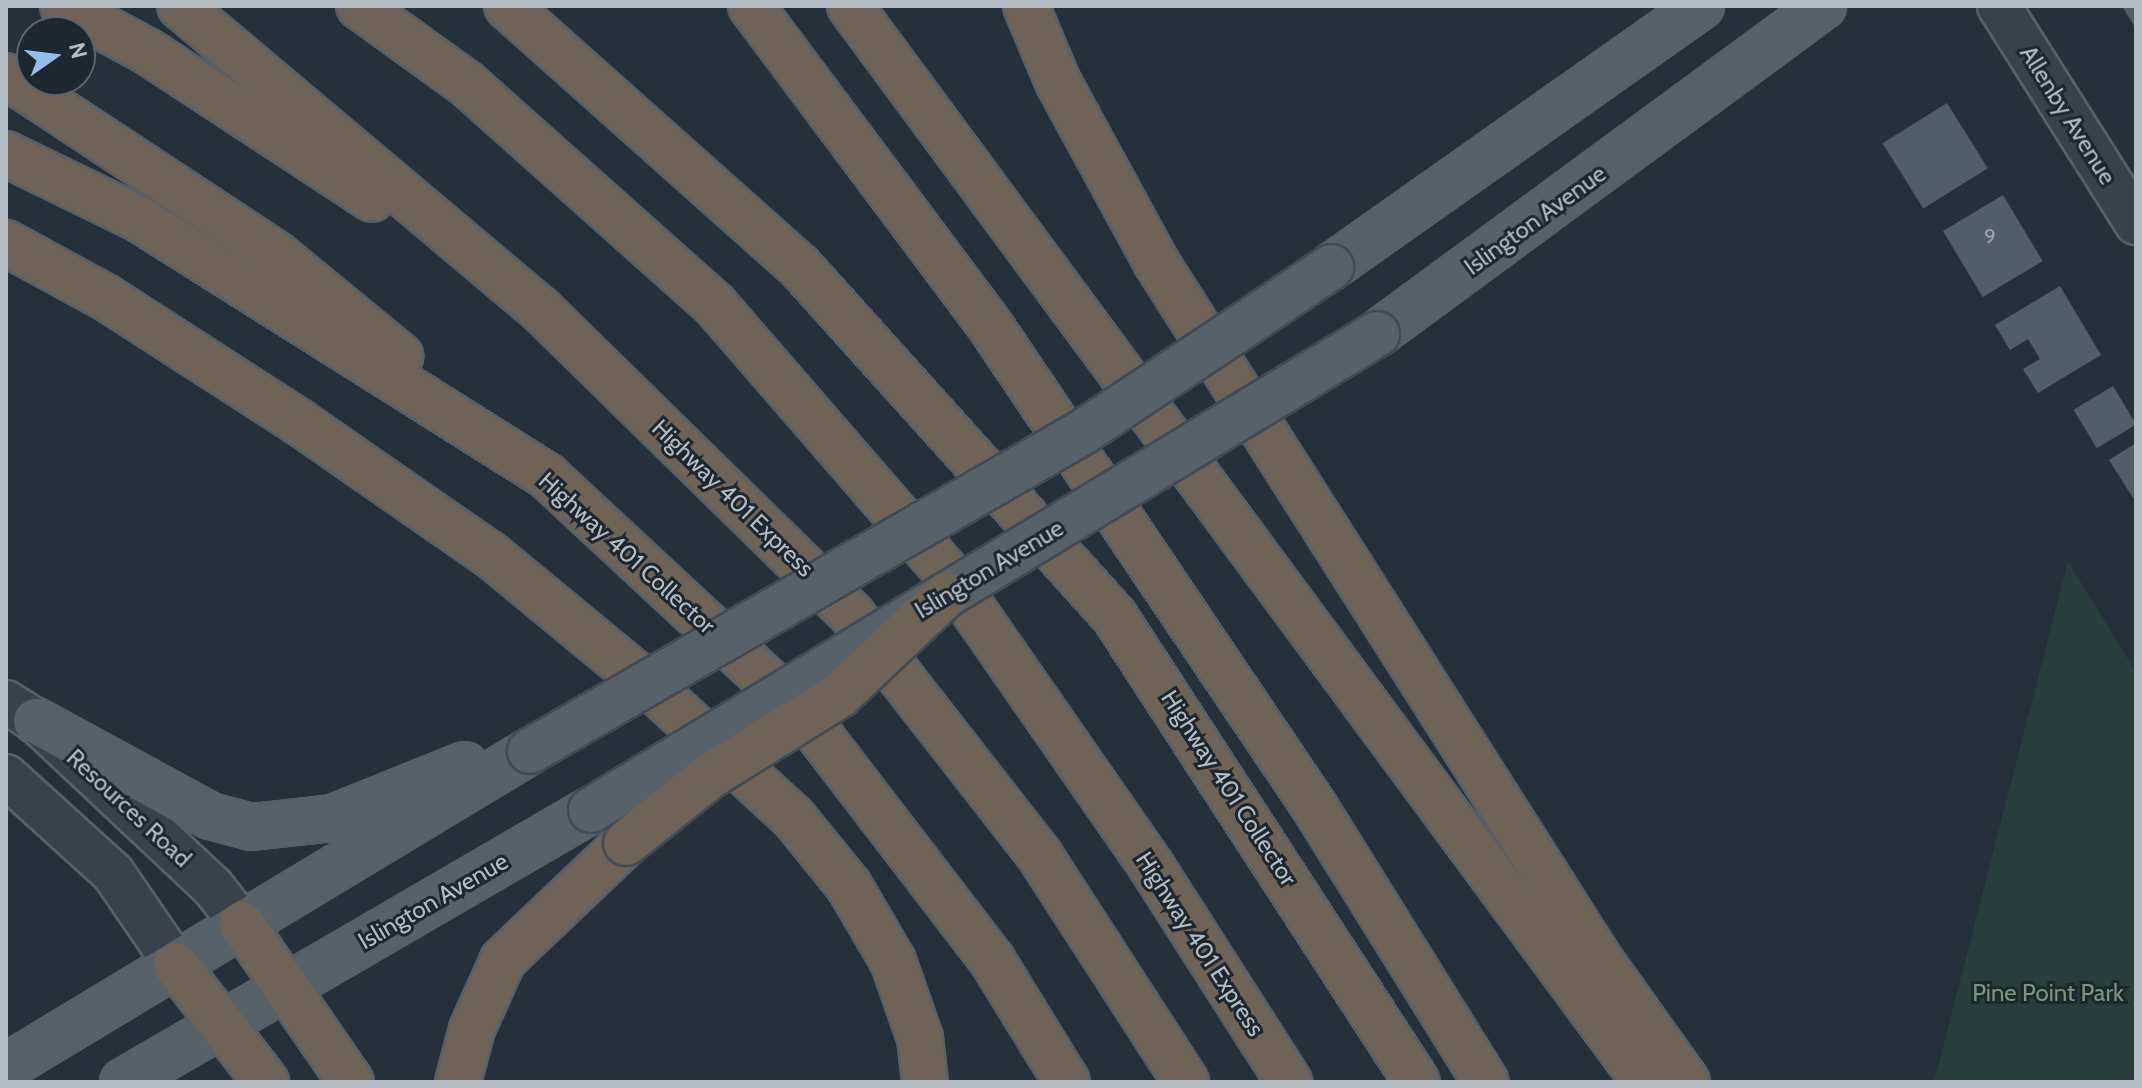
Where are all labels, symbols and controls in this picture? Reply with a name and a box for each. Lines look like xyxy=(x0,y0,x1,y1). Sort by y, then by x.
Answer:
north arrow xyxy=(16,16,96,96)
text: N xyxy=(63,40,93,61)
street label: Allenby Avenue xyxy=(2014,40,2122,190)
street label: Islington Avenue xyxy=(1459,159,1611,281)
house number: 9 xyxy=(1984,224,1996,248)
street label: Highway 401 Express xyxy=(646,413,820,583)
street label: Highway 401 Collector xyxy=(533,466,721,640)
street label: Islington Avenue xyxy=(910,513,1068,625)
street label: Highway 401 Collector xyxy=(1155,685,1303,891)
street label: Resources Road xyxy=(61,743,197,873)
street label: Islington Avenue xyxy=(353,847,513,955)
street label: Highway 401 Express xyxy=(1130,847,1270,1041)
park label: Pine Point Park xyxy=(1972,979,2124,1007)

